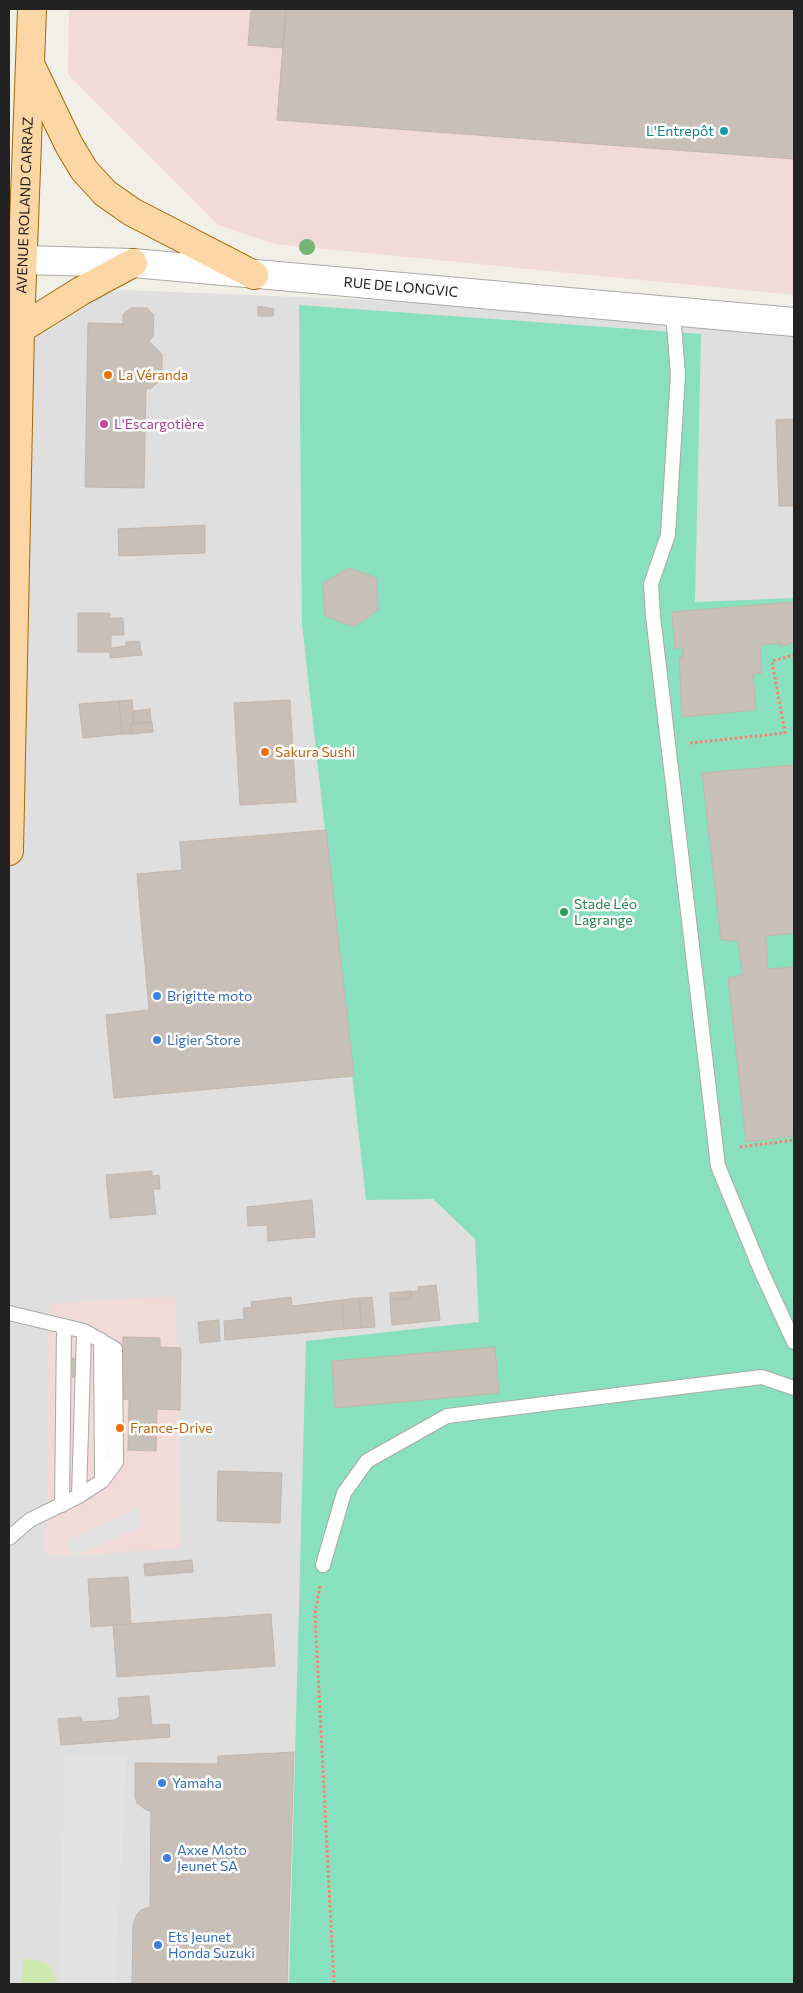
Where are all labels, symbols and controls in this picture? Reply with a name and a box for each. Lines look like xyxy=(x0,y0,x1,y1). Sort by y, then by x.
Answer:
street label: AVENUE ROLAND CARRAZ xyxy=(12,116,36,294)
place label: L'Entrepôt xyxy=(646,122,714,139)
marker: L'Entrepôt xyxy=(718,125,730,137)
street label: RUE DE LONGVIC xyxy=(343,273,459,300)
place label: La Véranda xyxy=(118,366,188,383)
marker: La Véranda xyxy=(102,369,114,381)
place label: L'Escargotière xyxy=(114,415,205,432)
marker: L'Escargotière xyxy=(98,418,110,430)
place label: Sakura Sushi xyxy=(275,743,355,760)
marker: Sakura Sushi xyxy=(259,746,271,758)
place label: Stade Léo Lagrange xyxy=(574,895,637,928)
marker: Stade Léo Lagrange xyxy=(558,906,570,918)
place label: Brigitte moto xyxy=(167,987,252,1004)
marker: Brigitte moto xyxy=(151,990,163,1002)
place label: Ligier Store xyxy=(167,1031,240,1048)
marker: Ligier Store xyxy=(151,1034,163,1046)
place label: France-Drive xyxy=(130,1419,213,1436)
marker: France-Drive xyxy=(114,1422,126,1434)
place label: Yamaha xyxy=(172,1774,222,1791)
marker: Yamaha xyxy=(156,1777,168,1789)
place label: Axxe Moto Jeunet SA xyxy=(177,1841,247,1874)
marker: Axxe Moto Jeunet SA xyxy=(161,1852,173,1864)
place label: Ets Jeunet Honda Suzuki xyxy=(168,1928,255,1961)
marker: Ets Jeunet Honda Suzuki xyxy=(152,1939,164,1951)

